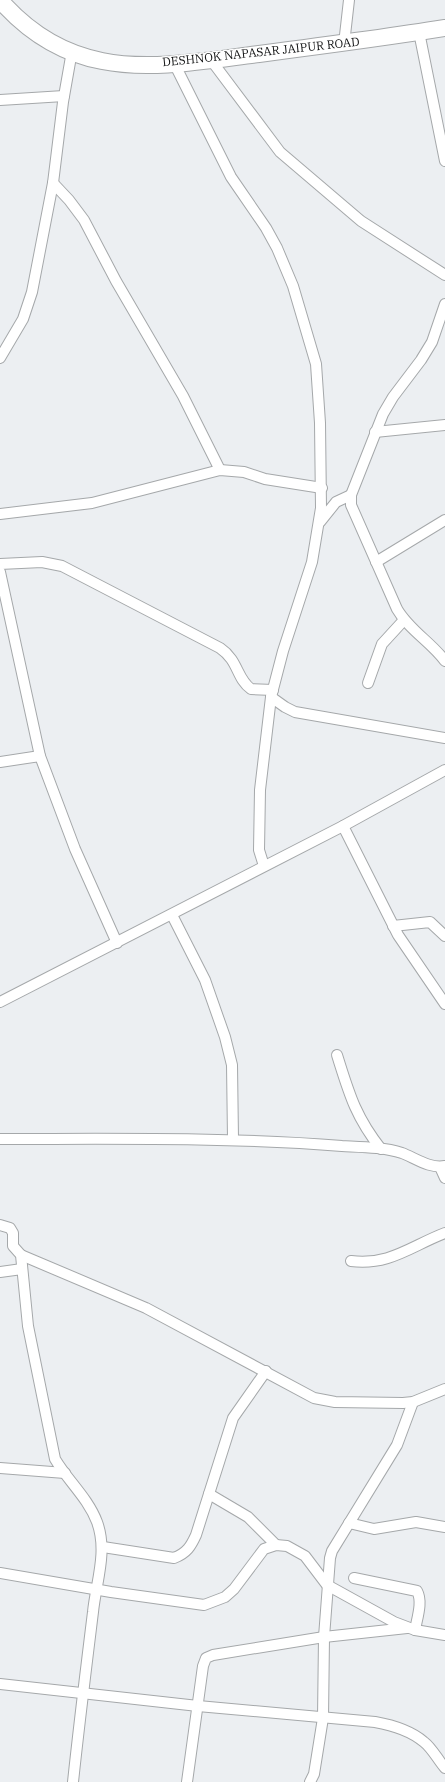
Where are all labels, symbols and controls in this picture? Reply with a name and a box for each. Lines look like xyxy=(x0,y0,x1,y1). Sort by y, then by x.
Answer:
street label: DESHNOK NAPASAR JAIPUR ROAD xyxy=(162,34,360,69)

